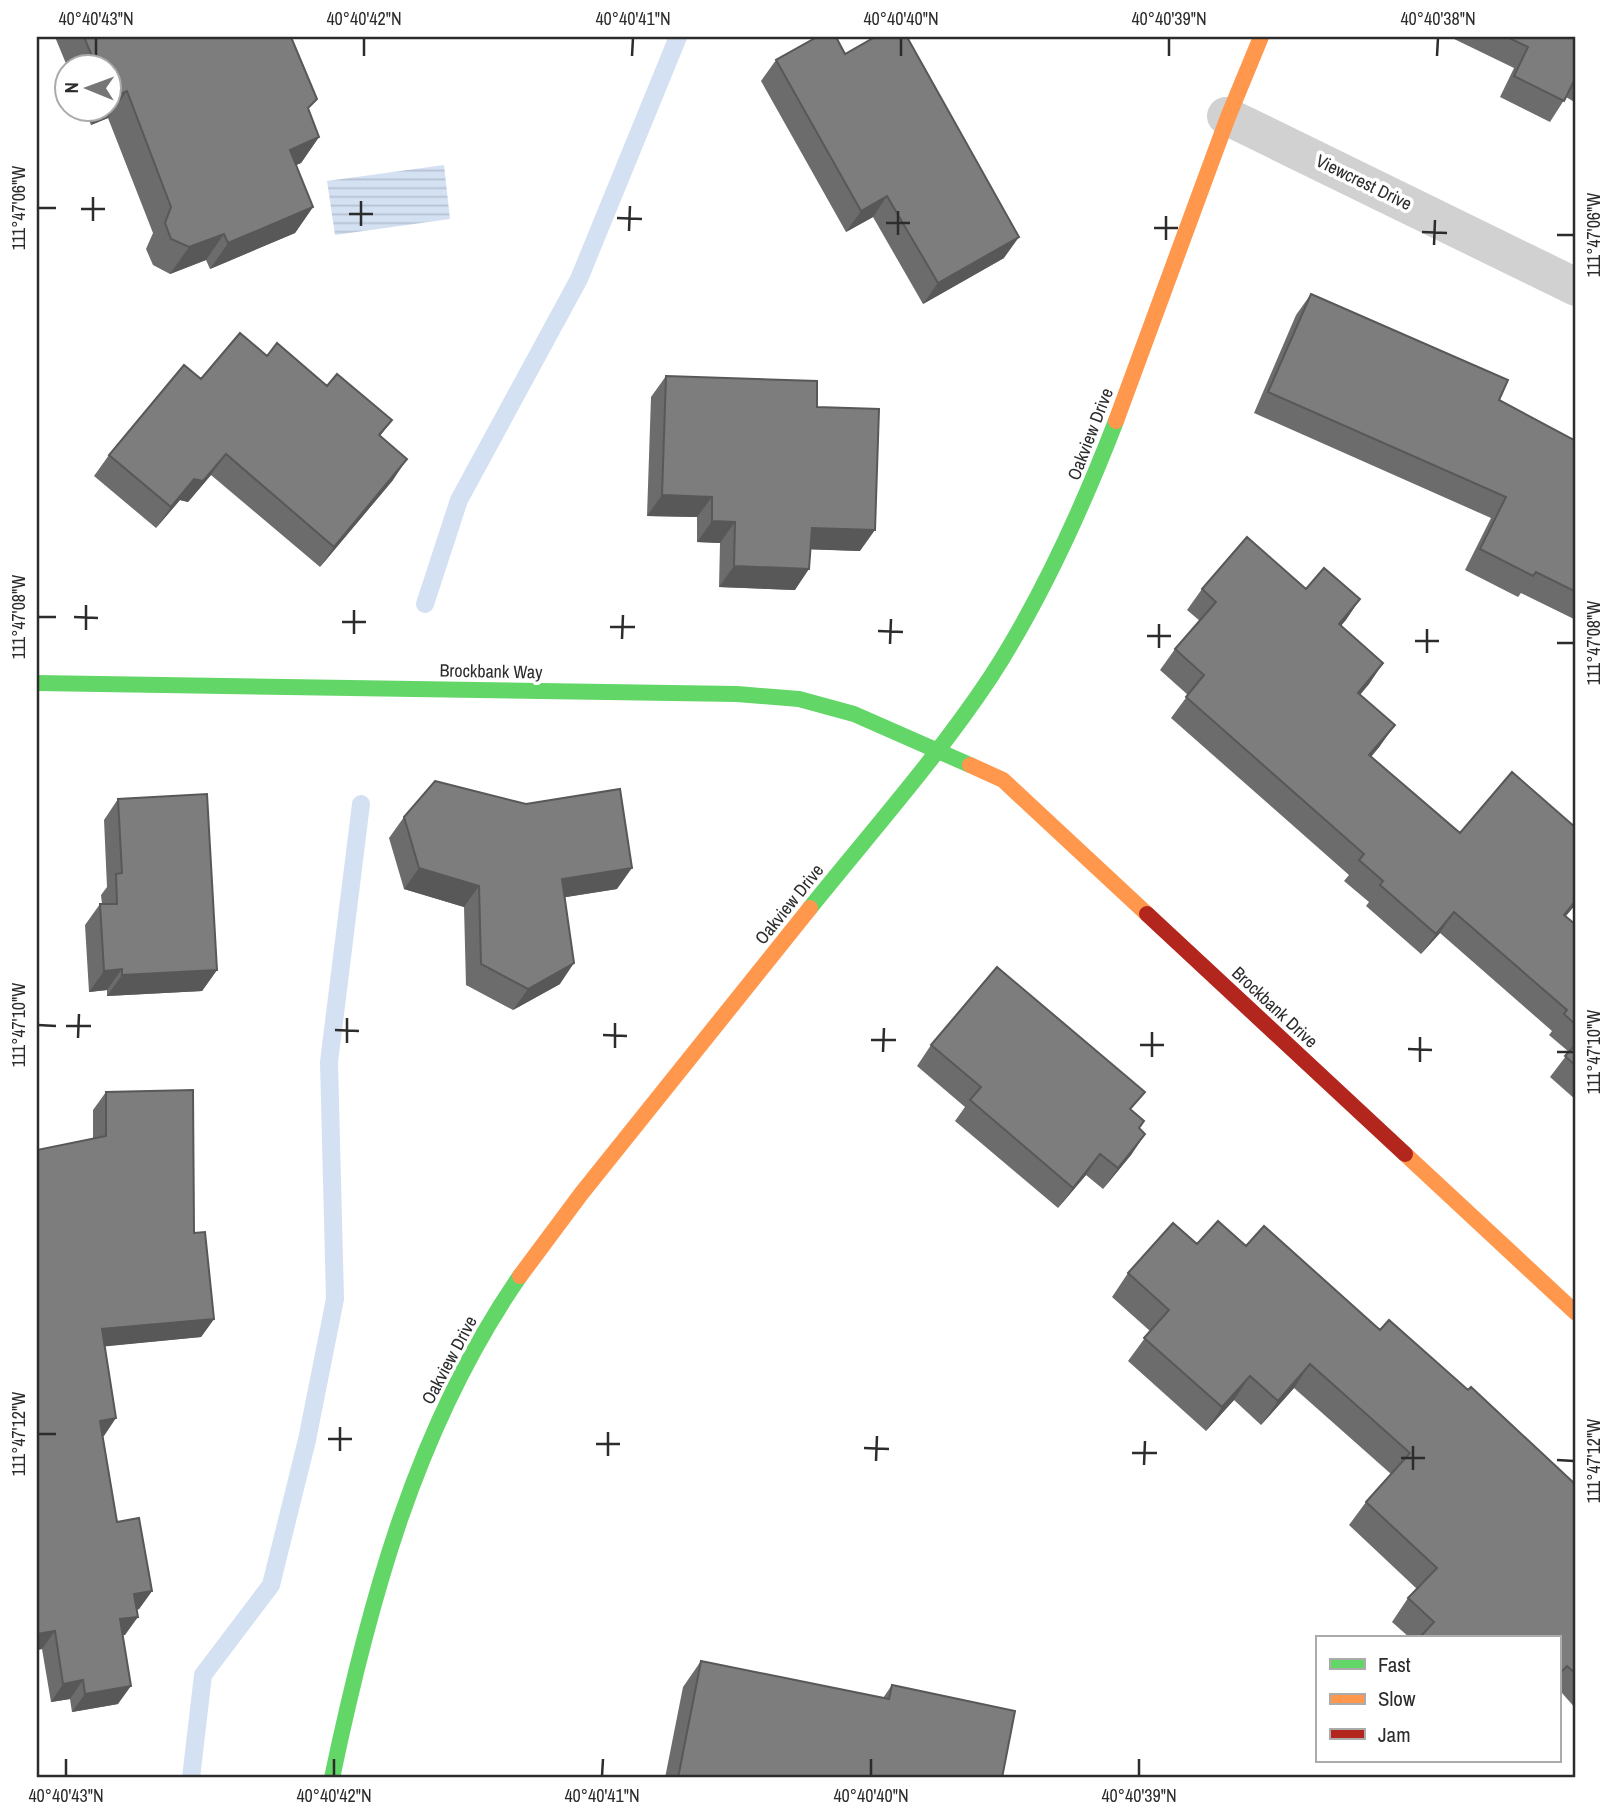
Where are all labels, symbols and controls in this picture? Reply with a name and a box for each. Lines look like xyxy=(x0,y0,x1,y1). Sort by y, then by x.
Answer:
text: 40°40'43"N xyxy=(58,6,134,31)
text: 40°40'42"N xyxy=(326,6,402,31)
text: 40°40'41"N xyxy=(595,6,671,31)
text: 40°40'40"N xyxy=(863,6,939,31)
text: 40°40'39"N xyxy=(1131,6,1207,31)
text: 40°40'38"N xyxy=(1400,6,1476,31)
north arrow xyxy=(52,52,122,122)
text: N xyxy=(58,82,84,94)
street label: Viewcrest Drive xyxy=(1312,148,1416,216)
text: 111°47'06"W xyxy=(6,166,31,250)
text: 111°47'06"W xyxy=(1581,193,1606,277)
street label: Oakview Drive xyxy=(1061,384,1119,484)
text: 111°47'08"W xyxy=(6,575,31,659)
text: 111°47'08"W xyxy=(1581,601,1606,685)
street label: Brockbank Way xyxy=(439,658,543,684)
street label: Oakview Drive xyxy=(749,859,829,949)
street label: Brockbank Drive xyxy=(1227,961,1323,1053)
text: 111°47'10"W xyxy=(6,983,31,1067)
text: 111°47'10"W xyxy=(1581,1010,1606,1094)
street label: Oakview Drive xyxy=(415,1311,483,1409)
text: 111°47'12"W xyxy=(6,1392,31,1476)
text: 111°47'12"W xyxy=(1581,1419,1606,1503)
legend xyxy=(1316,1636,1560,1762)
text: Fast xyxy=(1378,1650,1411,1679)
text: Slow xyxy=(1378,1684,1416,1713)
text: Jam xyxy=(1378,1720,1411,1749)
text: 40°40'43"N xyxy=(28,1783,104,1808)
text: 40°40'42"N xyxy=(296,1783,372,1808)
text: 40°40'41"N xyxy=(564,1783,640,1808)
text: 40°40'40"N xyxy=(833,1783,909,1808)
text: 40°40'39"N xyxy=(1101,1783,1177,1808)

